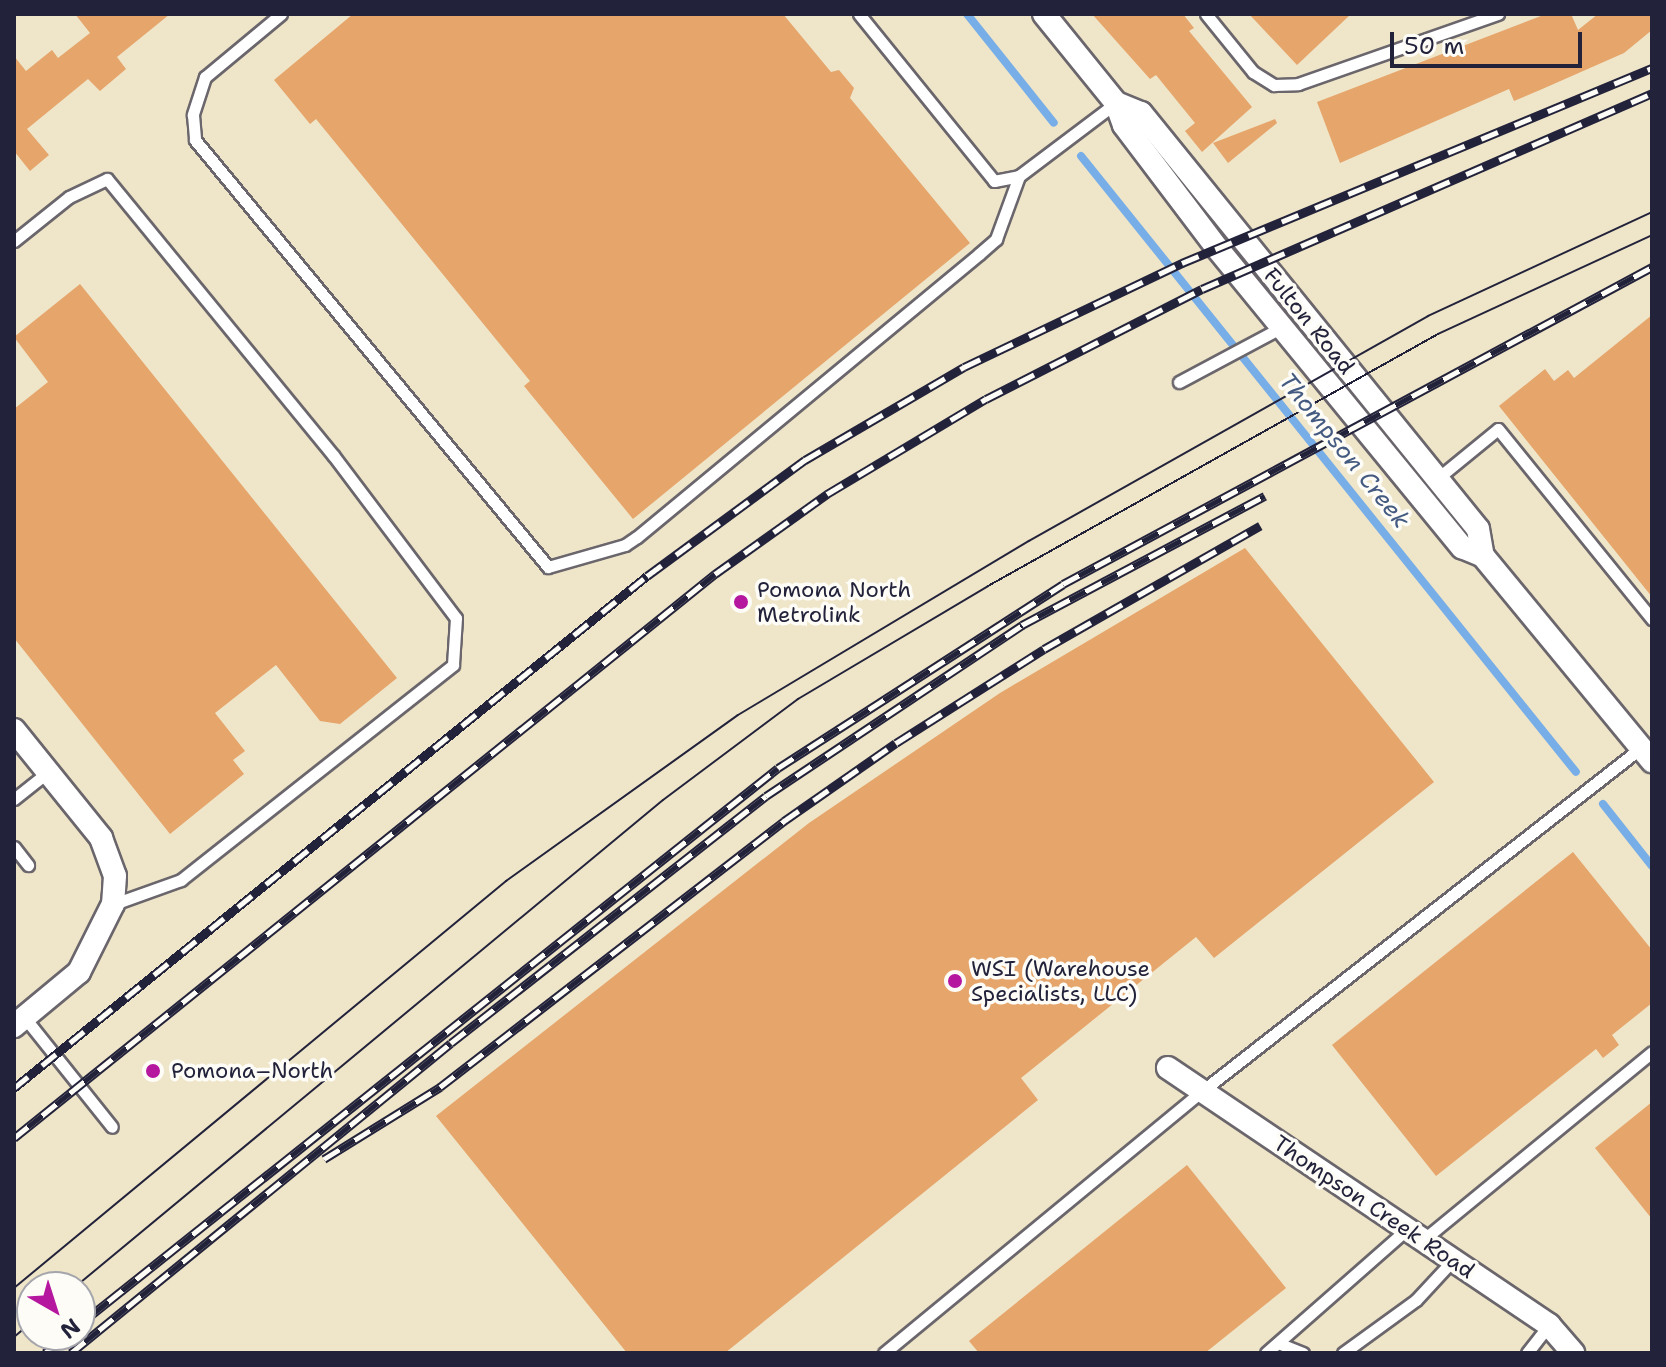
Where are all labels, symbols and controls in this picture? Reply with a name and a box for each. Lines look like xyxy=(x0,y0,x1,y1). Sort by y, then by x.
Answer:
scale bar xyxy=(1394,16,1586,66)
text: 50 m xyxy=(1404,30,1464,62)
street label: Fulton Road xyxy=(1258,263,1360,379)
water label: Thompson Creek xyxy=(1272,367,1416,535)
place label: Pomona North Metrolink xyxy=(757,576,911,628)
marker: Pomona North Metrolink xyxy=(732,593,750,611)
place label: WSI (Warehouse Specialists, LLC) xyxy=(971,955,1150,1006)
marker: WSI (Warehouse Specialists, LLC) xyxy=(946,972,964,990)
place label: Pomona–North xyxy=(171,1058,333,1084)
marker: Pomona–North xyxy=(142,1060,164,1082)
street label: Thompson Creek Road xyxy=(1268,1130,1480,1284)
north arrow xyxy=(16,1271,96,1351)
text: N xyxy=(54,1312,86,1345)

